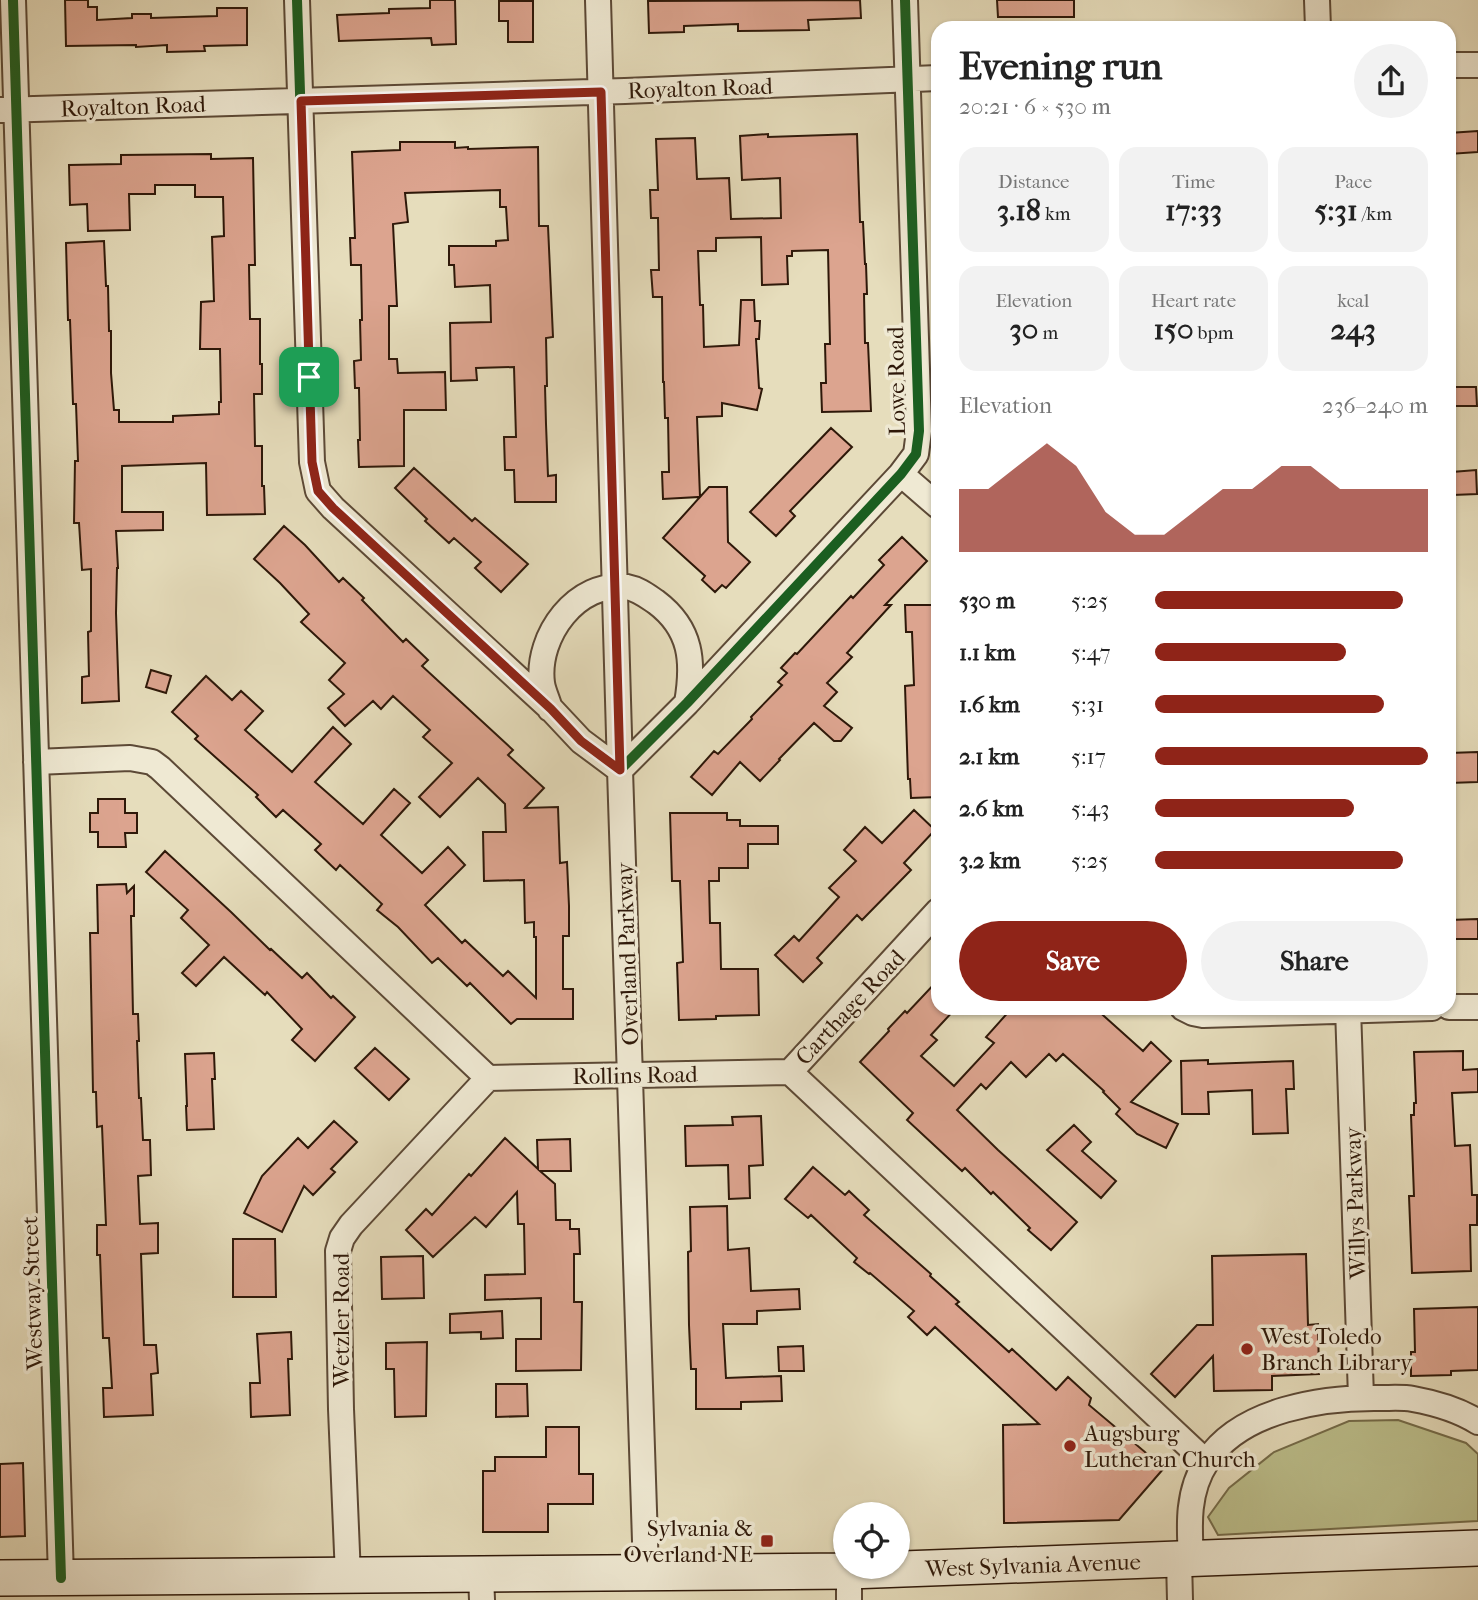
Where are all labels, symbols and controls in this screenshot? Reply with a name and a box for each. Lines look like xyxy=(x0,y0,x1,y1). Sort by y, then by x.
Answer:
text: Evening run xyxy=(959,44,1162,89)
button: share xyxy=(1354,44,1428,118)
street label: Royalton Road xyxy=(627,72,774,105)
street label: Royalton Road xyxy=(60,90,207,123)
text: 20:21 · 6 × 530 m xyxy=(959,93,1111,120)
text: Distance xyxy=(998,171,1070,193)
text: Time xyxy=(1172,171,1215,193)
text: Pace xyxy=(1334,171,1372,193)
text: 3.18 xyxy=(997,193,1041,228)
text: 17:33 xyxy=(1165,193,1222,228)
text: 5:31 xyxy=(1314,193,1358,228)
text: km xyxy=(1041,203,1071,225)
text: /km xyxy=(1358,203,1392,225)
text: Elevation xyxy=(995,290,1072,312)
text: Heart rate xyxy=(1151,290,1236,312)
text: kcal xyxy=(1337,290,1369,312)
text: 30 xyxy=(1009,312,1038,347)
text: 150 xyxy=(1153,312,1193,347)
text: 243 xyxy=(1330,312,1376,347)
text: m xyxy=(1038,322,1058,344)
text: bpm xyxy=(1193,322,1234,344)
street label: Lowe Road xyxy=(882,326,911,436)
pin xyxy=(279,347,339,407)
icon: arrive xyxy=(290,358,328,396)
text: Elevation xyxy=(959,392,1052,419)
text: 236–240 m xyxy=(1322,392,1428,419)
text: 530 m xyxy=(959,587,1015,614)
text: 5:25 xyxy=(1071,587,1108,614)
text: 1.1 km xyxy=(959,639,1016,666)
text: 5:47 xyxy=(1071,639,1111,666)
text: 1.6 km xyxy=(959,691,1020,718)
text: 5:31 xyxy=(1071,691,1104,718)
text: 2.1 km xyxy=(959,743,1019,770)
text: 5:17 xyxy=(1071,743,1106,770)
text: 2.6 km xyxy=(959,795,1024,822)
text: 5:43 xyxy=(1071,795,1110,822)
text: 3.2 km xyxy=(959,847,1021,874)
text: 5:25 xyxy=(1071,847,1108,874)
street label: Overland Parkway xyxy=(611,861,644,1046)
button: Save xyxy=(959,921,1187,1001)
button: Share xyxy=(1201,921,1428,1001)
street label: Carthage Road xyxy=(790,944,911,1071)
street label: Rollins Road xyxy=(572,1061,698,1090)
street label: Willys Parkway xyxy=(1339,1126,1372,1281)
street label: Westway Street xyxy=(16,1215,49,1371)
street label: Wetzler Road xyxy=(328,1252,355,1388)
place label: West Toledo Branch Library xyxy=(1260,1323,1413,1376)
marker: West Toledo Branch Library xyxy=(1239,1341,1255,1357)
place label: Augsburg Lutheran Church xyxy=(1083,1420,1256,1473)
marker: Augsburg Lutheran Church xyxy=(1062,1438,1078,1454)
map controls xyxy=(833,1502,910,1579)
button: locate xyxy=(833,1502,910,1579)
place label: Sylvania & Overland NE xyxy=(624,1515,753,1568)
marker: Sylvania & Overland NE xyxy=(759,1533,775,1549)
street label: West Sylvania Avenue xyxy=(924,1548,1141,1583)

